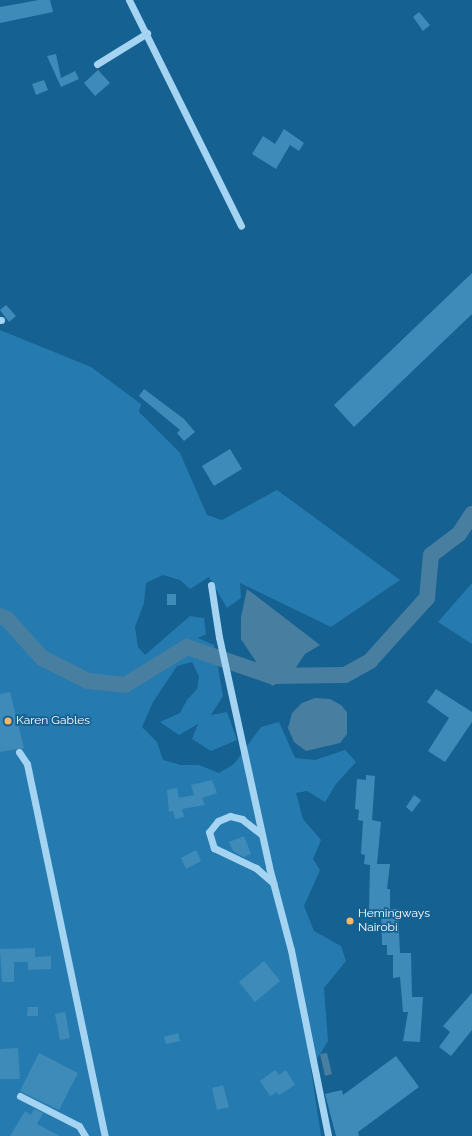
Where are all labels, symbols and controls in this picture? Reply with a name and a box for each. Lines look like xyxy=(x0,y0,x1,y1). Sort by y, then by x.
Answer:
place label: Karen Gables xyxy=(16,714,90,728)
marker: Karen Gables xyxy=(3,716,13,726)
place label: Hemingways Nairobi xyxy=(358,907,430,935)
marker: Hemingways Nairobi xyxy=(345,916,355,926)

